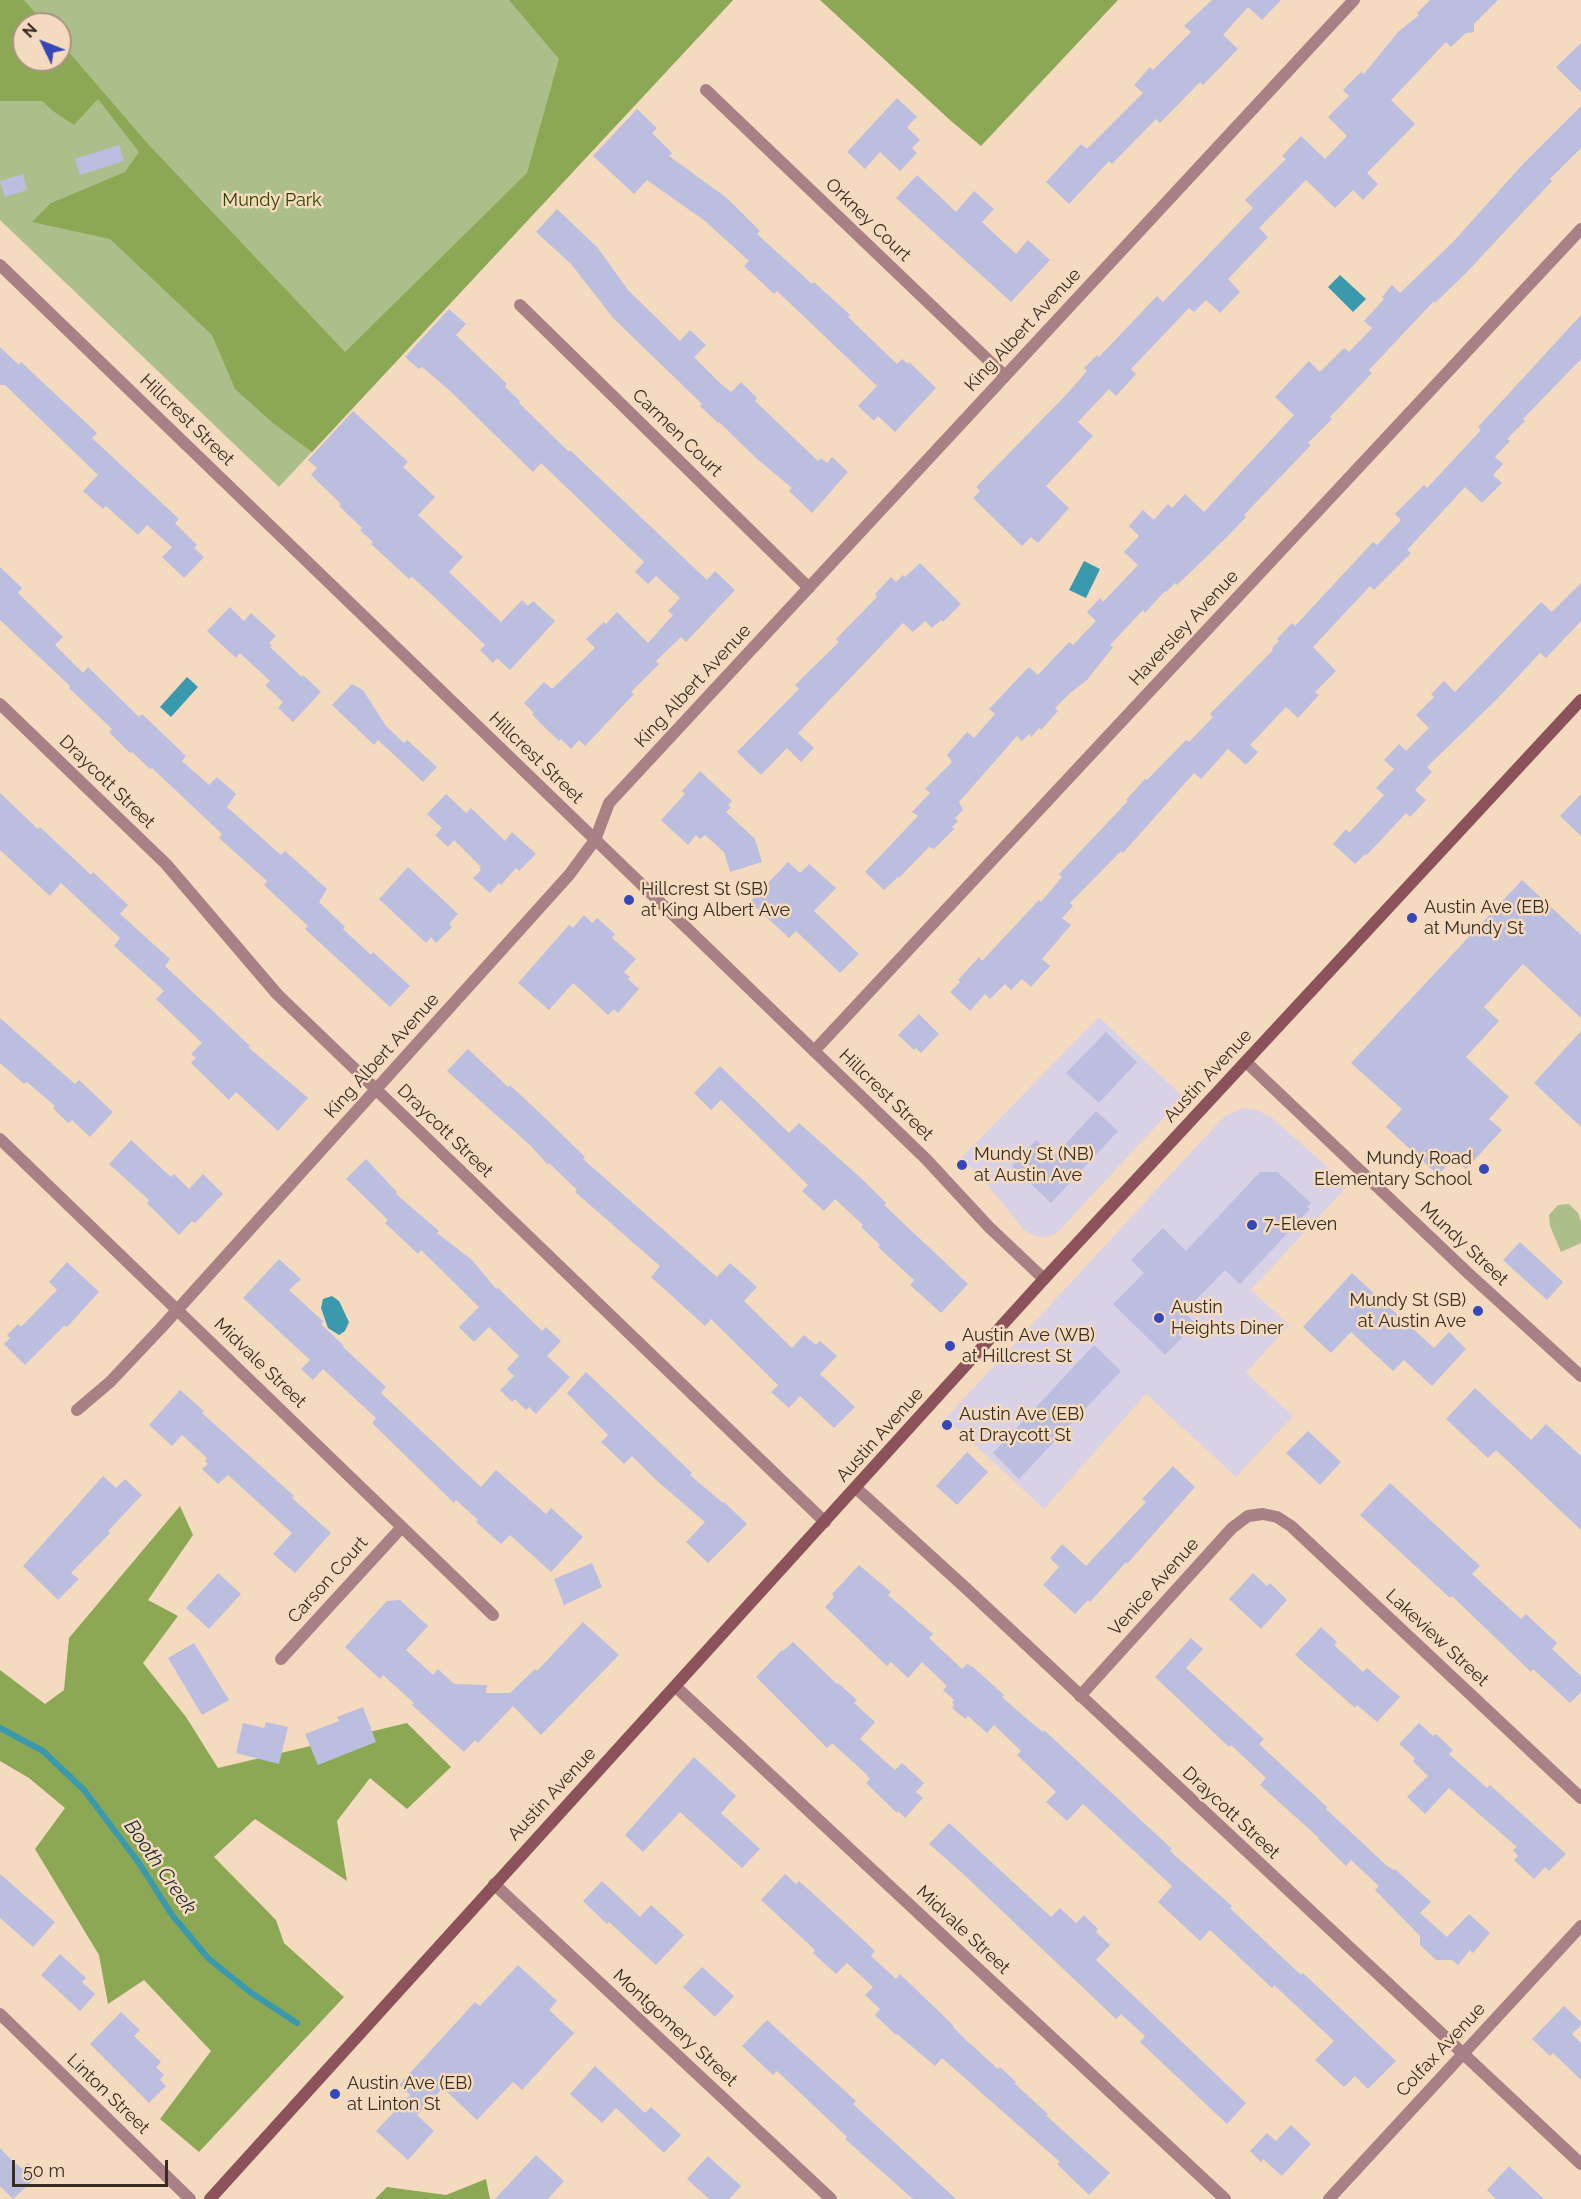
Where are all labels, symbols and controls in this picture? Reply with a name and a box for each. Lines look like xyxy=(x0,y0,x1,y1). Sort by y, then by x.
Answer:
north arrow xyxy=(12,12,72,72)
text: N xyxy=(19,20,41,42)
street label: Orkney Court xyxy=(821,174,915,266)
park label: Mundy Park xyxy=(222,190,322,212)
street label: King Albert Avenue xyxy=(960,264,1086,396)
street label: Hillcrest Street xyxy=(135,370,239,470)
street label: Carmen Court xyxy=(628,385,726,481)
street label: Haversley Avenue xyxy=(1125,566,1243,690)
street label: King Albert Avenue xyxy=(630,620,756,752)
street label: Hillcrest Street xyxy=(484,708,588,808)
street label: Draycott Street xyxy=(55,731,159,833)
place label: Hillcrest St (SB) at King Albert Ave xyxy=(641,879,790,922)
marker: Hillcrest St (SB) at King Albert Ave xyxy=(622,893,636,907)
place label: Austin Ave (EB) at Mundy St xyxy=(1424,897,1549,940)
marker: Austin Ave (EB) at Mundy St xyxy=(1405,911,1419,925)
street label: King Albert Avenue xyxy=(320,989,444,1123)
street label: Austin Avenue xyxy=(1159,1025,1257,1127)
street label: Hillcrest Street xyxy=(834,1045,938,1145)
street label: Draycott Street xyxy=(393,1080,497,1182)
place label: Mundy St (NB) at Austin Ave xyxy=(974,1144,1093,1186)
place label: Mundy Road Elementary School xyxy=(1314,1148,1472,1190)
marker: Mundy St (NB) at Austin Ave xyxy=(955,1158,969,1172)
marker: Mundy Road Elementary School xyxy=(1477,1162,1491,1176)
street label: Mundy Street xyxy=(1416,1198,1512,1290)
place label: 7-Eleven xyxy=(1264,1214,1337,1236)
marker: 7-Eleven xyxy=(1245,1218,1259,1232)
place label: Mundy St (SB) at Austin Ave xyxy=(1350,1290,1466,1332)
place label: Austin Heights Diner xyxy=(1171,1297,1284,1340)
marker: Mundy St (SB) at Austin Ave xyxy=(1471,1304,1485,1318)
marker: Austin Heights Diner xyxy=(1152,1311,1166,1325)
street label: Midvale Street xyxy=(209,1314,311,1412)
place label: Austin Ave (WB) at Hillcrest St xyxy=(962,1325,1095,1368)
marker: Austin Ave (WB) at Hillcrest St xyxy=(943,1339,957,1353)
street label: Austin Avenue xyxy=(832,1383,928,1487)
place label: Austin Ave (EB) at Draycott St xyxy=(959,1404,1084,1446)
marker: Austin Ave (EB) at Draycott St xyxy=(940,1418,954,1432)
street label: Carson Court xyxy=(283,1532,373,1628)
street label: Venice Avenue xyxy=(1104,1534,1204,1640)
street label: Lakeview Street xyxy=(1381,1585,1493,1691)
street label: Austin Avenue xyxy=(503,1743,601,1845)
street label: Draycott Street xyxy=(1178,1762,1284,1864)
water label: Booth Creek xyxy=(119,1815,201,1919)
street label: Midvale Street xyxy=(912,1881,1014,1979)
street label: Montgomery Street xyxy=(608,1965,742,2091)
street label: Colfax Avenue xyxy=(1392,1999,1490,2101)
street label: Linton Street xyxy=(62,2049,154,2139)
place label: Austin Ave (EB) at Linton St xyxy=(347,2073,472,2116)
marker: Austin Ave (EB) at Linton St xyxy=(328,2087,342,2101)
scale bar xyxy=(15,2148,171,2186)
text: 50 m xyxy=(23,2160,65,2181)

